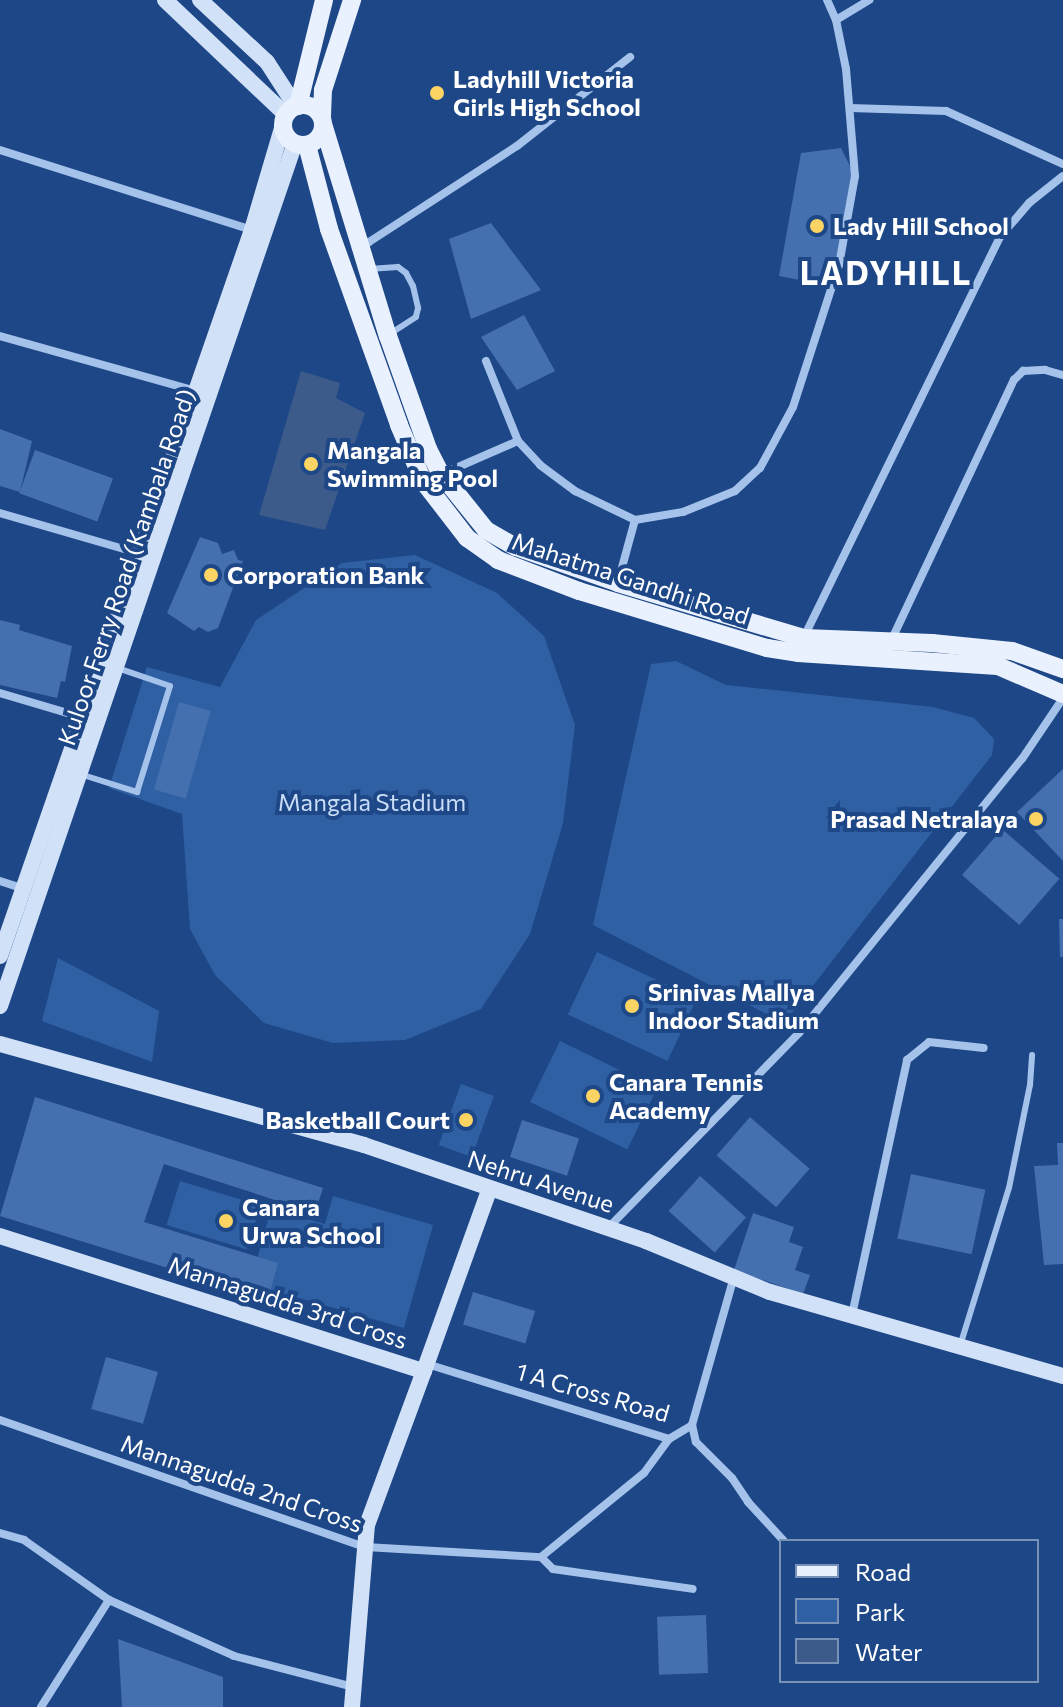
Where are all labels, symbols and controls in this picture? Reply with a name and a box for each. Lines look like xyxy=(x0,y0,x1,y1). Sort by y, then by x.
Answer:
place label: Ladyhill Victoria Girls High School xyxy=(453,65,641,121)
marker: Ladyhill Victoria Girls High School xyxy=(428,84,446,102)
place label: Lady Hill School xyxy=(833,212,1009,240)
marker: Lady Hill School xyxy=(808,217,826,235)
district label: LADYHILL xyxy=(800,253,972,291)
street label: Kuloor Ferry Road (Kambala Road) xyxy=(51,385,201,749)
place label: Mangala Swimming Pool xyxy=(327,436,498,492)
marker: Mangala Swimming Pool xyxy=(302,455,320,473)
street label: Mahatma Gandhi Road xyxy=(509,526,753,630)
place label: Corporation Bank xyxy=(227,561,424,589)
marker: Corporation Bank xyxy=(202,566,220,584)
park label: Mangala Stadium xyxy=(278,788,466,816)
place label: Prasad Netralaya xyxy=(830,805,1018,833)
marker: Prasad Netralaya xyxy=(1025,808,1047,830)
place label: Srinivas Mallya Indoor Stadium xyxy=(648,978,819,1034)
marker: Srinivas Mallya Indoor Stadium xyxy=(623,997,641,1015)
place label: Canara Tennis Academy xyxy=(609,1068,763,1124)
marker: Canara Tennis Academy xyxy=(584,1087,602,1105)
place label: Basketball Court xyxy=(265,1106,450,1134)
marker: Basketball Court xyxy=(457,1111,475,1129)
street label: Nehru Avenue xyxy=(464,1144,618,1218)
place label: Canara Urwa School xyxy=(242,1193,381,1249)
marker: Canara Urwa School xyxy=(217,1212,235,1230)
street label: Mannagudda 3rd Cross xyxy=(165,1250,411,1354)
street label: 1 A Cross Road xyxy=(513,1356,673,1428)
street label: Mannagudda 2nd Cross xyxy=(117,1428,367,1538)
legend xyxy=(779,1539,1039,1683)
text: Road xyxy=(855,1557,911,1586)
text: Park xyxy=(855,1597,905,1626)
text: Water xyxy=(855,1637,923,1666)

